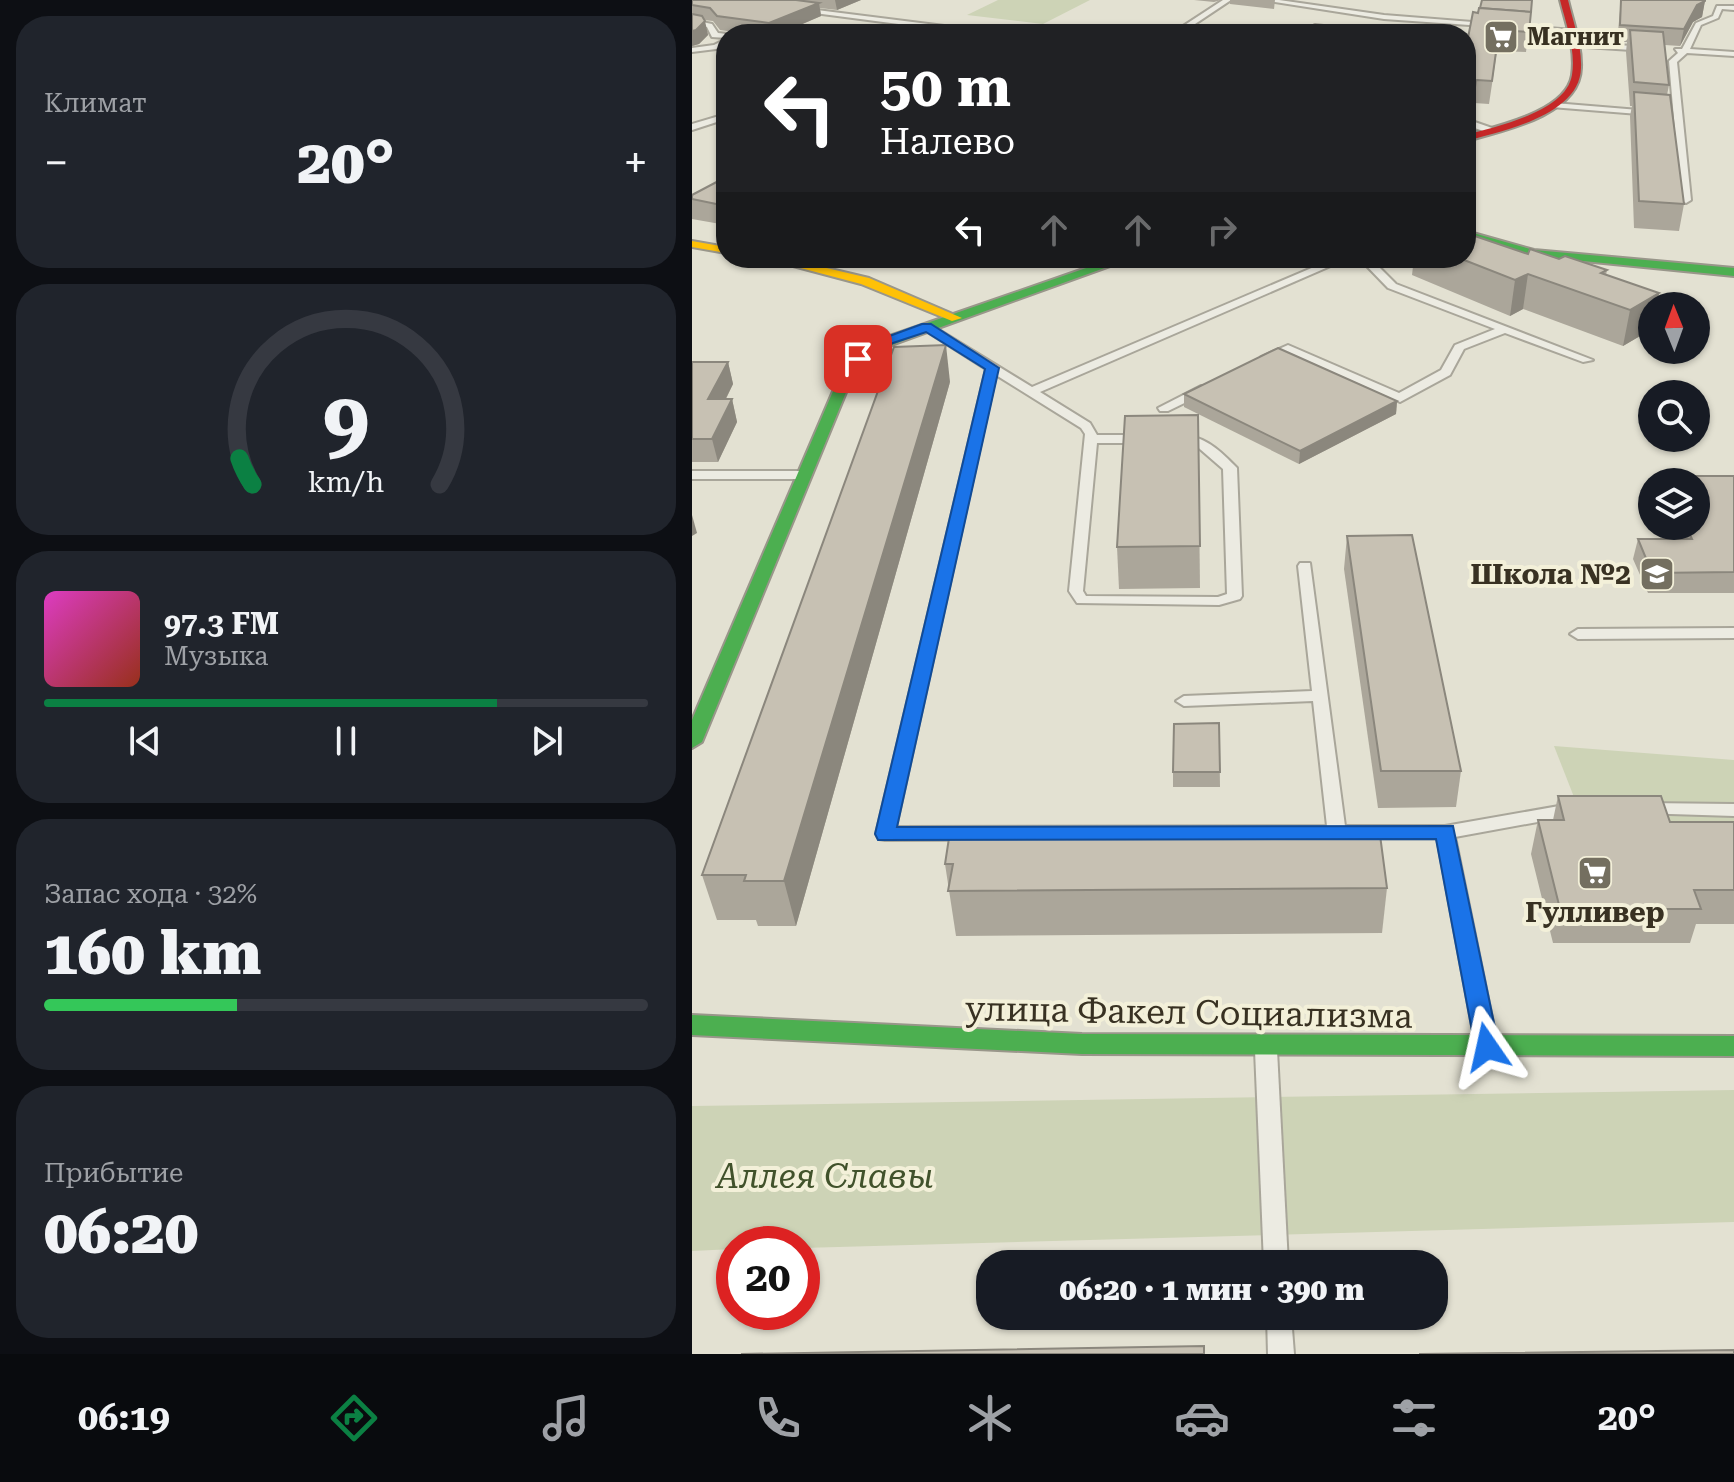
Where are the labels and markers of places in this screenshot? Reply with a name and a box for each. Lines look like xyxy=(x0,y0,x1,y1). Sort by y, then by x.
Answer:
supermarket icon: Магнит xyxy=(1482,18,1520,56)
place label: Магнит xyxy=(1527,23,1624,51)
pin xyxy=(824,325,892,393)
school or university icon: Школа №2 xyxy=(1638,555,1676,593)
place label: Школа №2 xyxy=(1470,558,1631,591)
supermarket icon: Гулливер xyxy=(1576,854,1614,892)
place label: Гулливер xyxy=(1525,896,1665,929)

